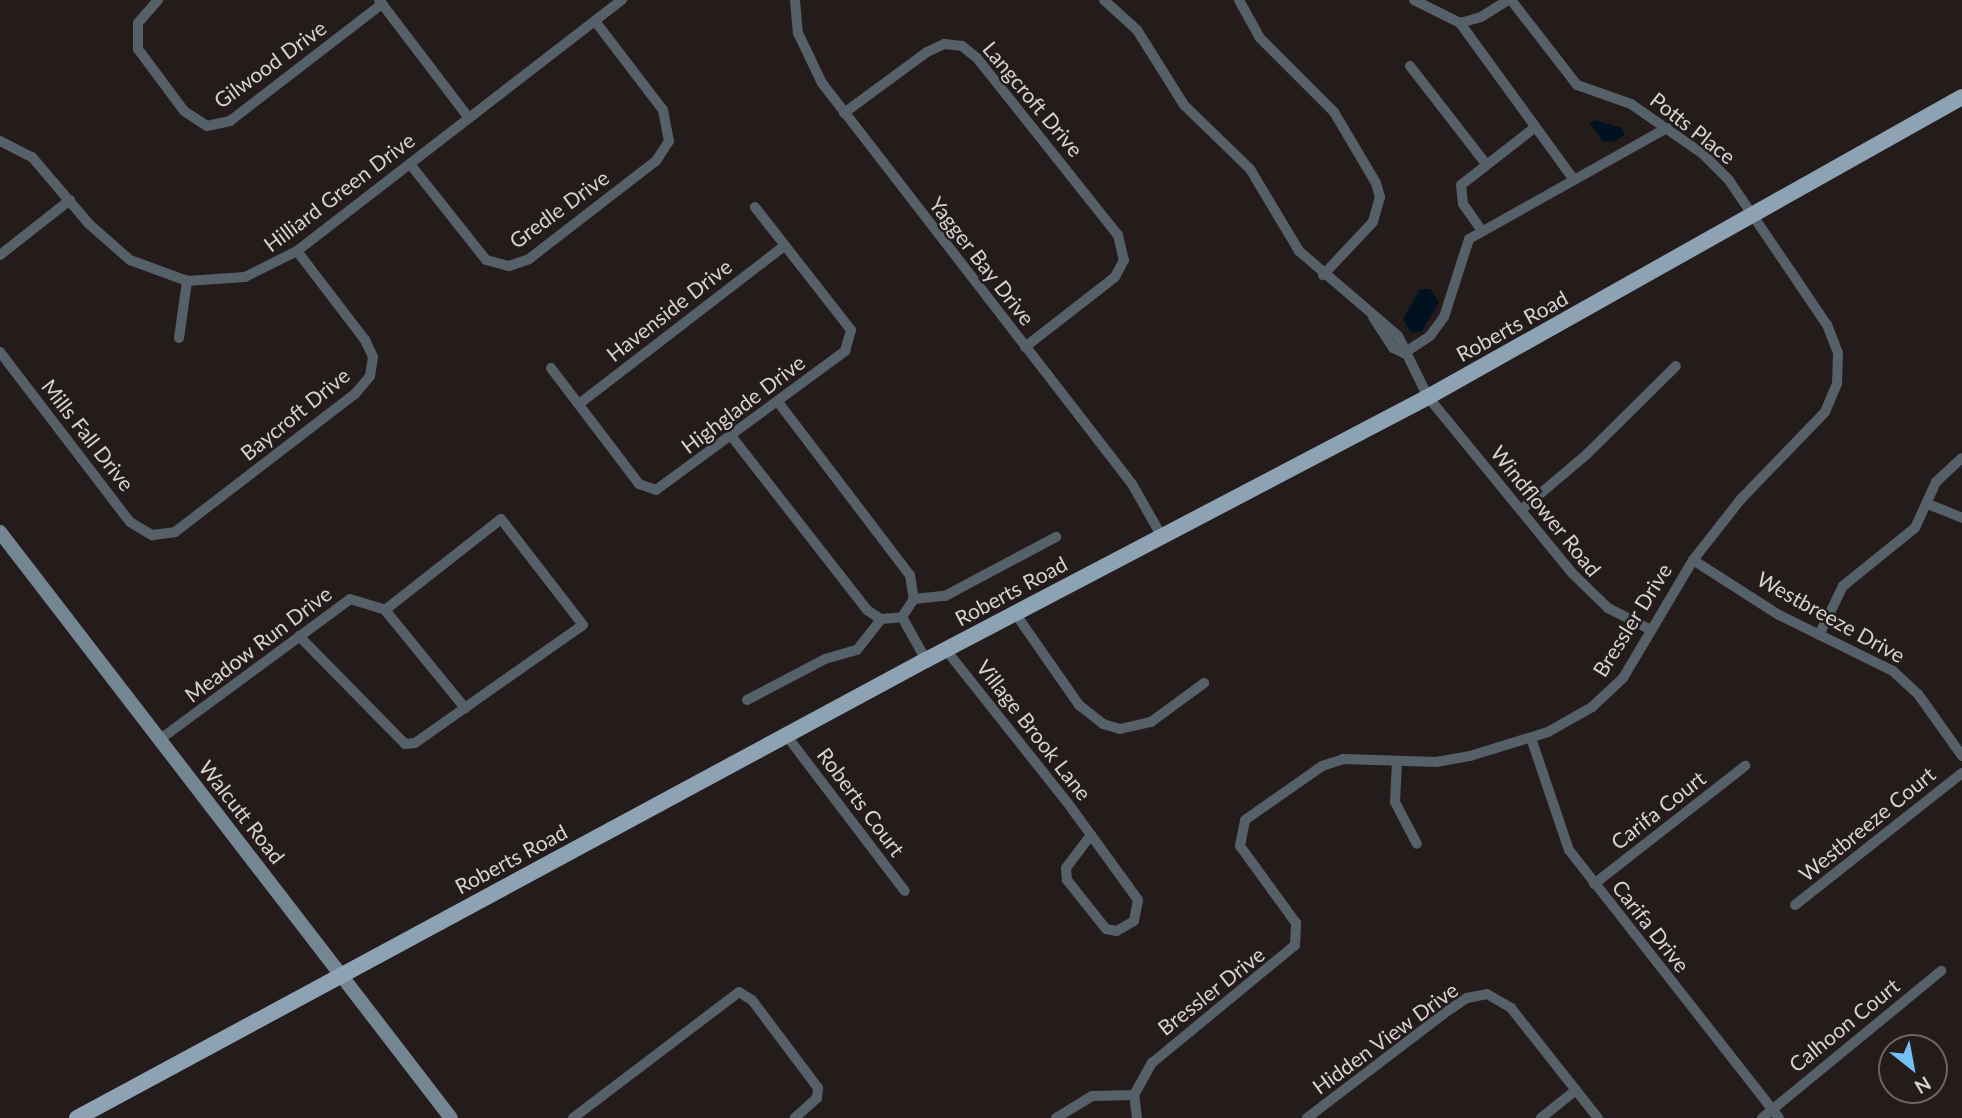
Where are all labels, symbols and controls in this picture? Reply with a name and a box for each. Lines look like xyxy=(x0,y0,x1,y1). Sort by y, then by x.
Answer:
street label: Gilwood Drive xyxy=(209,15,331,113)
street label: Langcroft Drive xyxy=(978,36,1088,162)
street label: Potts Place xyxy=(1645,87,1741,169)
street label: Hilliard Green Drive xyxy=(259,127,419,257)
street label: Gredle Drive xyxy=(504,165,614,253)
street label: Yagger Bay Drive xyxy=(924,191,1040,331)
street label: Havenside Drive xyxy=(601,253,737,367)
street label: Roberts Road xyxy=(1452,285,1572,367)
street label: Highglade Drive xyxy=(676,349,810,459)
street label: Baycroft Drive xyxy=(235,362,355,466)
street label: Mills Fall Drive xyxy=(37,374,139,496)
street label: Windflower Road xyxy=(1485,440,1607,582)
street label: Roberts Road xyxy=(951,551,1071,631)
street label: Bressler Drive xyxy=(1587,559,1677,681)
street label: Westbreeze Drive xyxy=(1753,566,1909,668)
street label: Meadow Run Drive xyxy=(179,580,337,708)
street label: Village Brook Lane xyxy=(971,655,1097,805)
street label: Roberts Court xyxy=(812,743,910,861)
street label: Walcutt Road xyxy=(194,755,290,869)
street label: Westbreeze Court xyxy=(1794,761,1940,887)
street label: Carifa Court xyxy=(1606,765,1710,855)
street label: Roberts Road xyxy=(451,819,571,899)
street label: Carifa Drive xyxy=(1607,875,1695,977)
street label: Bressler Drive xyxy=(1152,941,1270,1041)
street label: Calhoon Court xyxy=(1784,973,1904,1077)
street label: Hidden View Drive xyxy=(1307,976,1463,1100)
north arrow xyxy=(1878,1034,1948,1104)
text: N xyxy=(1911,1072,1935,1099)

